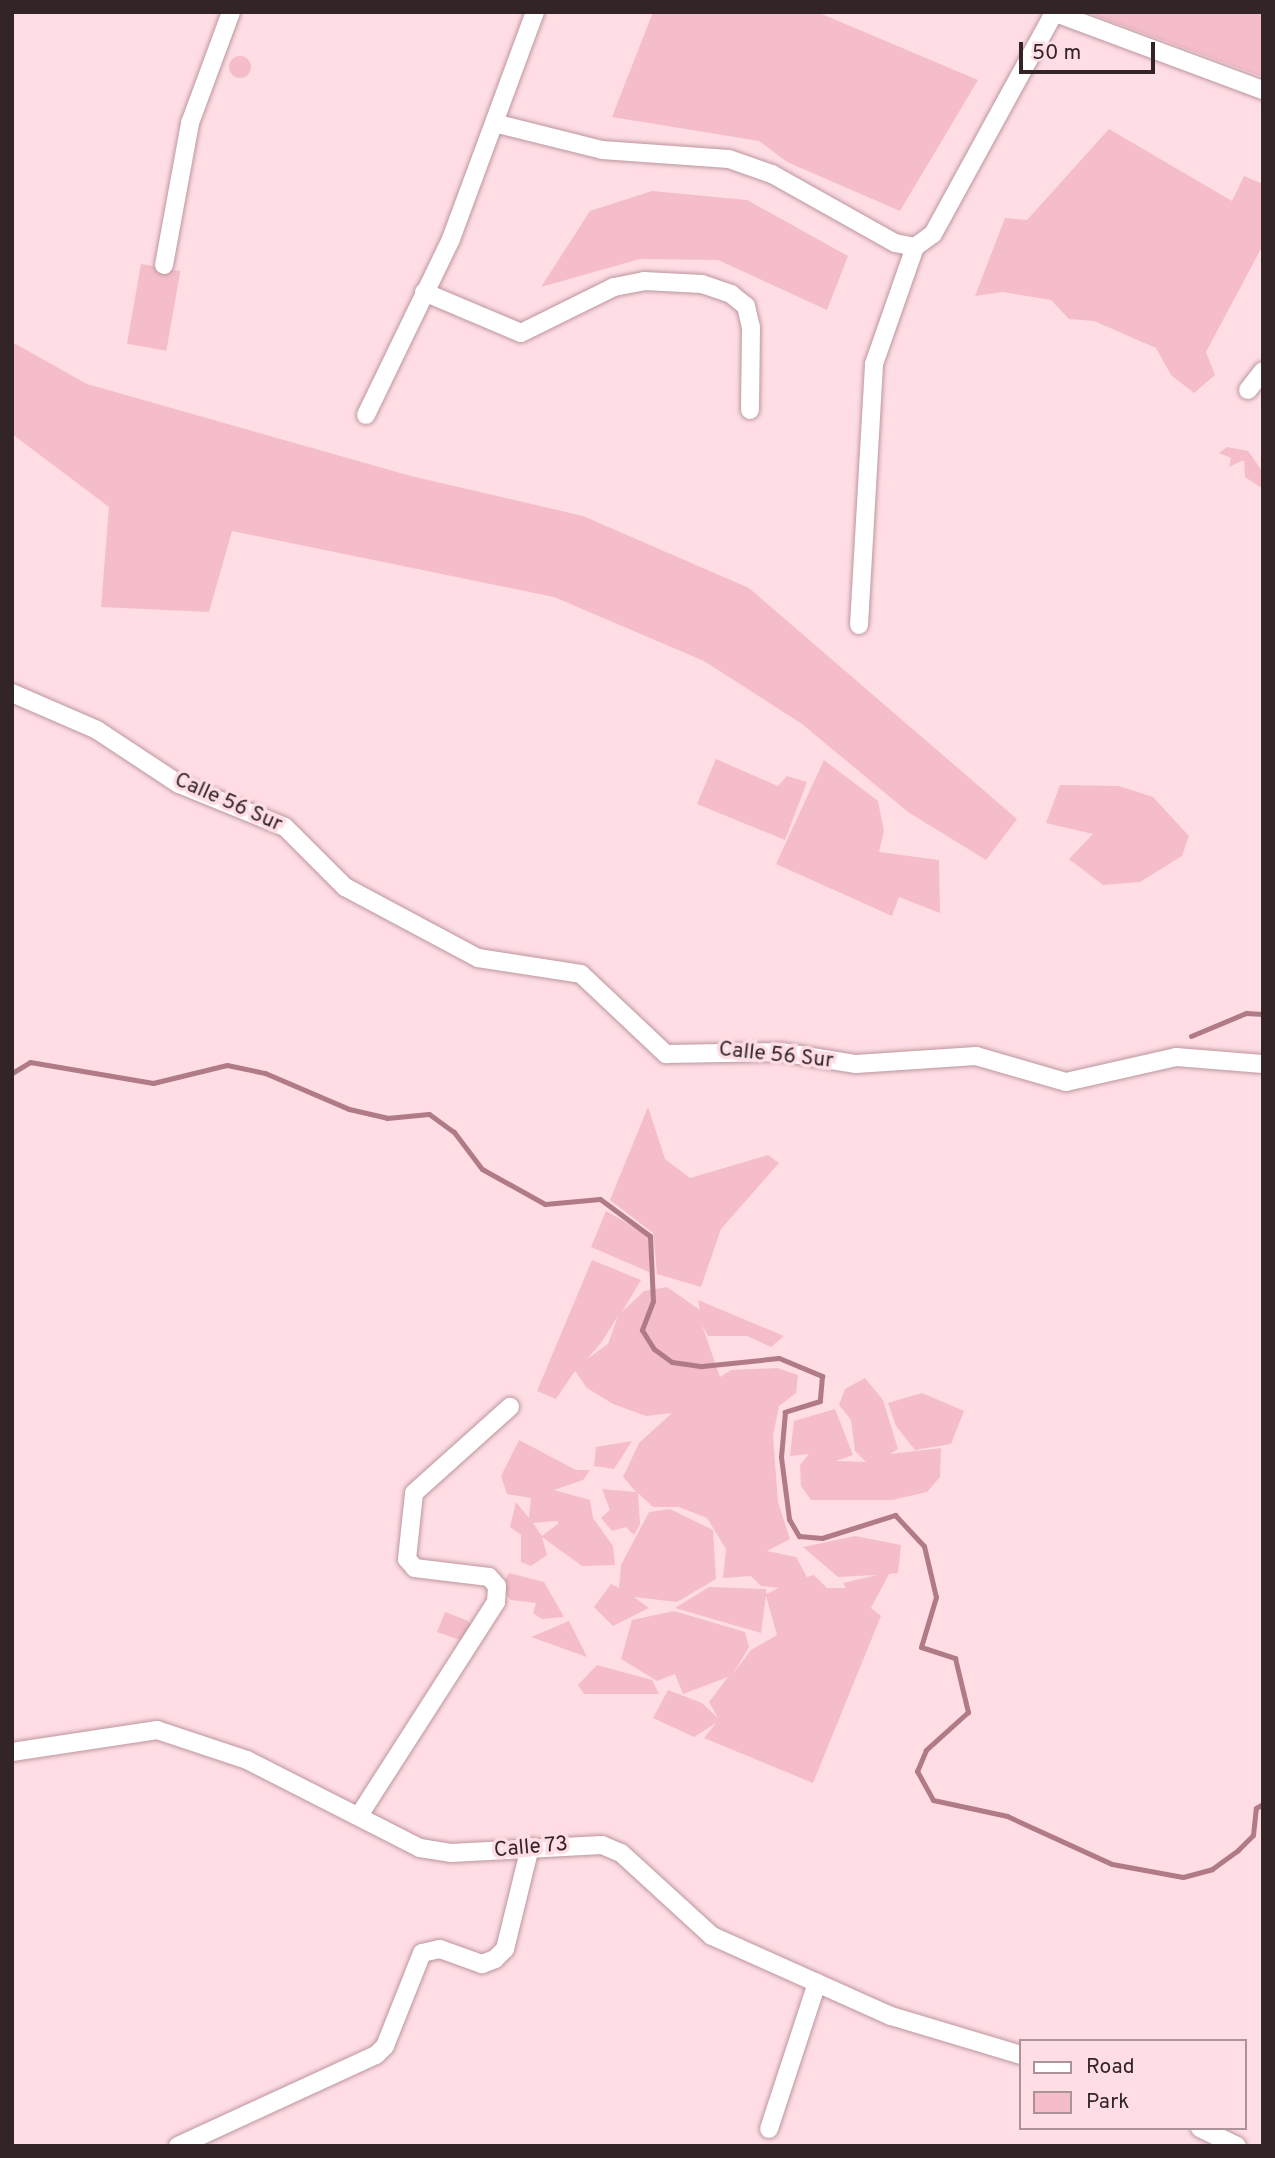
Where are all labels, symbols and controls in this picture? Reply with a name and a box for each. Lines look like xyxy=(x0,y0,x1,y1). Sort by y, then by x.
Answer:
scale bar xyxy=(1023,28,1160,72)
text: 50 m xyxy=(1032,40,1081,67)
street label: Calle 56 Sur xyxy=(170,768,286,838)
street label: Calle 56 Sur xyxy=(717,1037,835,1075)
street label: Calle 73 xyxy=(492,1832,570,1864)
legend xyxy=(1020,2039,1247,2130)
text: Road xyxy=(1086,2054,1135,2081)
text: Park xyxy=(1086,2089,1129,2116)

